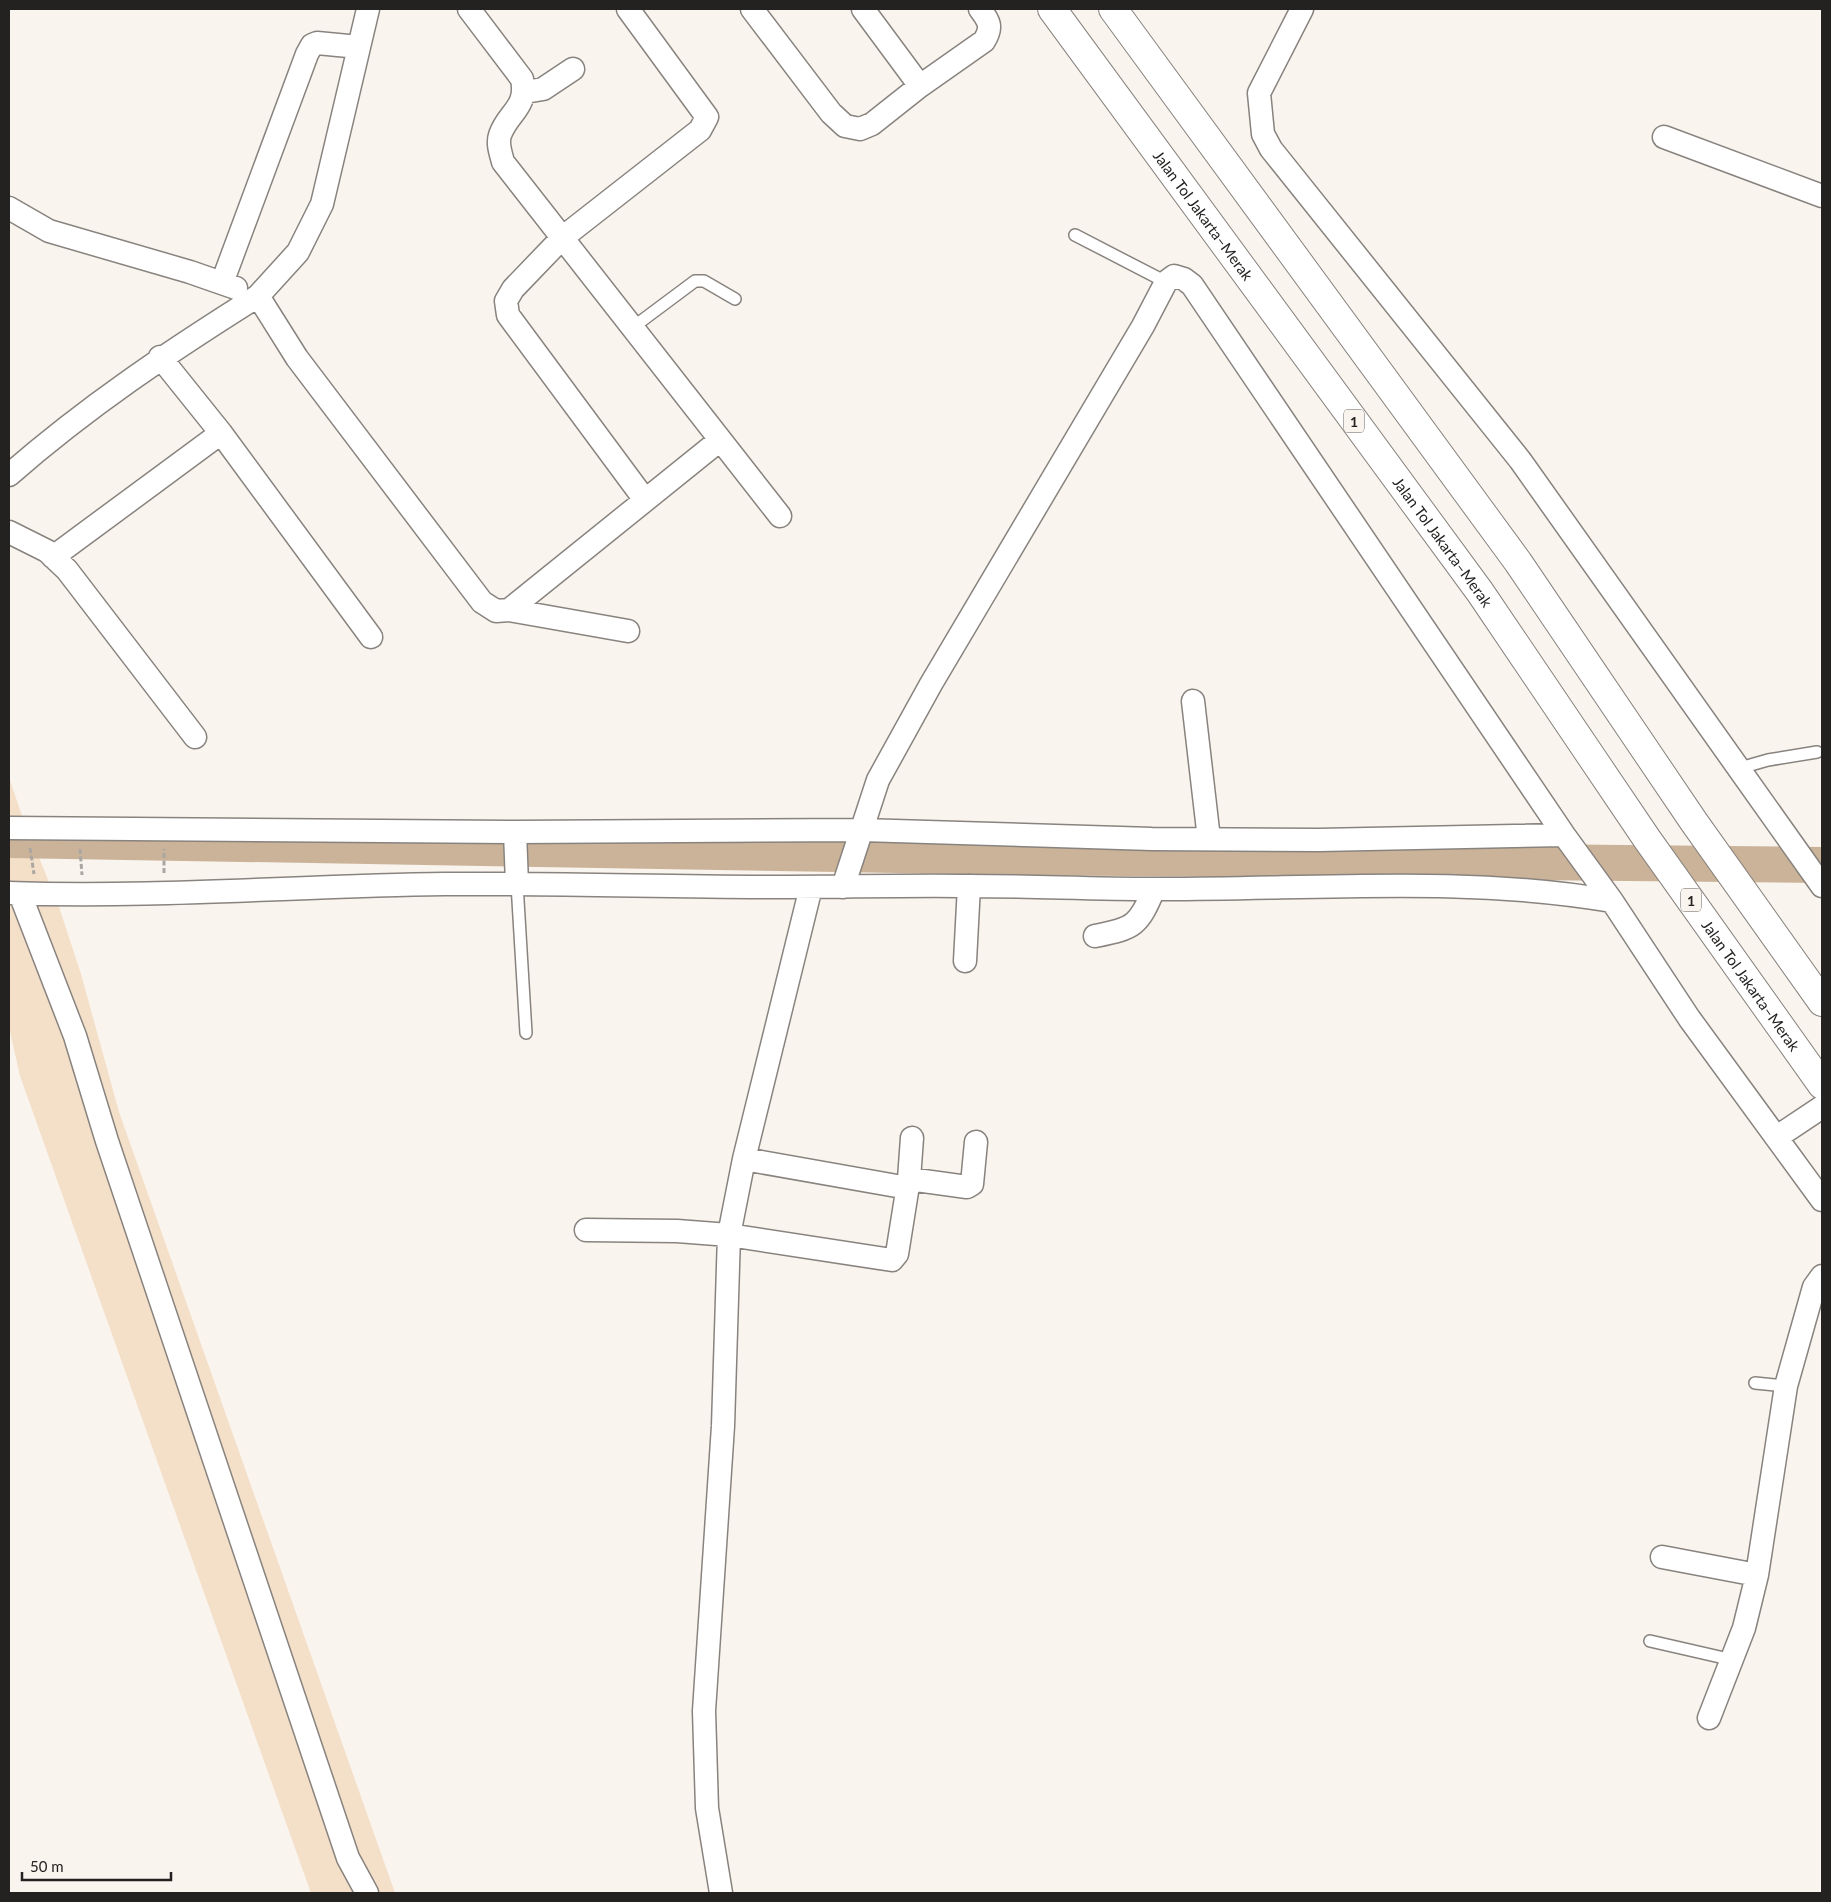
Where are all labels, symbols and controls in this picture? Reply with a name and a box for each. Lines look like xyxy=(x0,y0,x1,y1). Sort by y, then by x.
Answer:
street label: Jalan Tol Jakarta–Merak xyxy=(1150,147,1257,284)
road number: 1 xyxy=(1344,410,1364,432)
street label: Jalan Tol Jakarta–Merak xyxy=(1390,473,1497,611)
road number: 1 xyxy=(1681,888,1701,912)
street label: Jalan Tol Jakarta–Merak xyxy=(1698,916,1804,1055)
scale bar xyxy=(22,1850,171,1882)
text: 50 m xyxy=(30,1857,64,1875)

